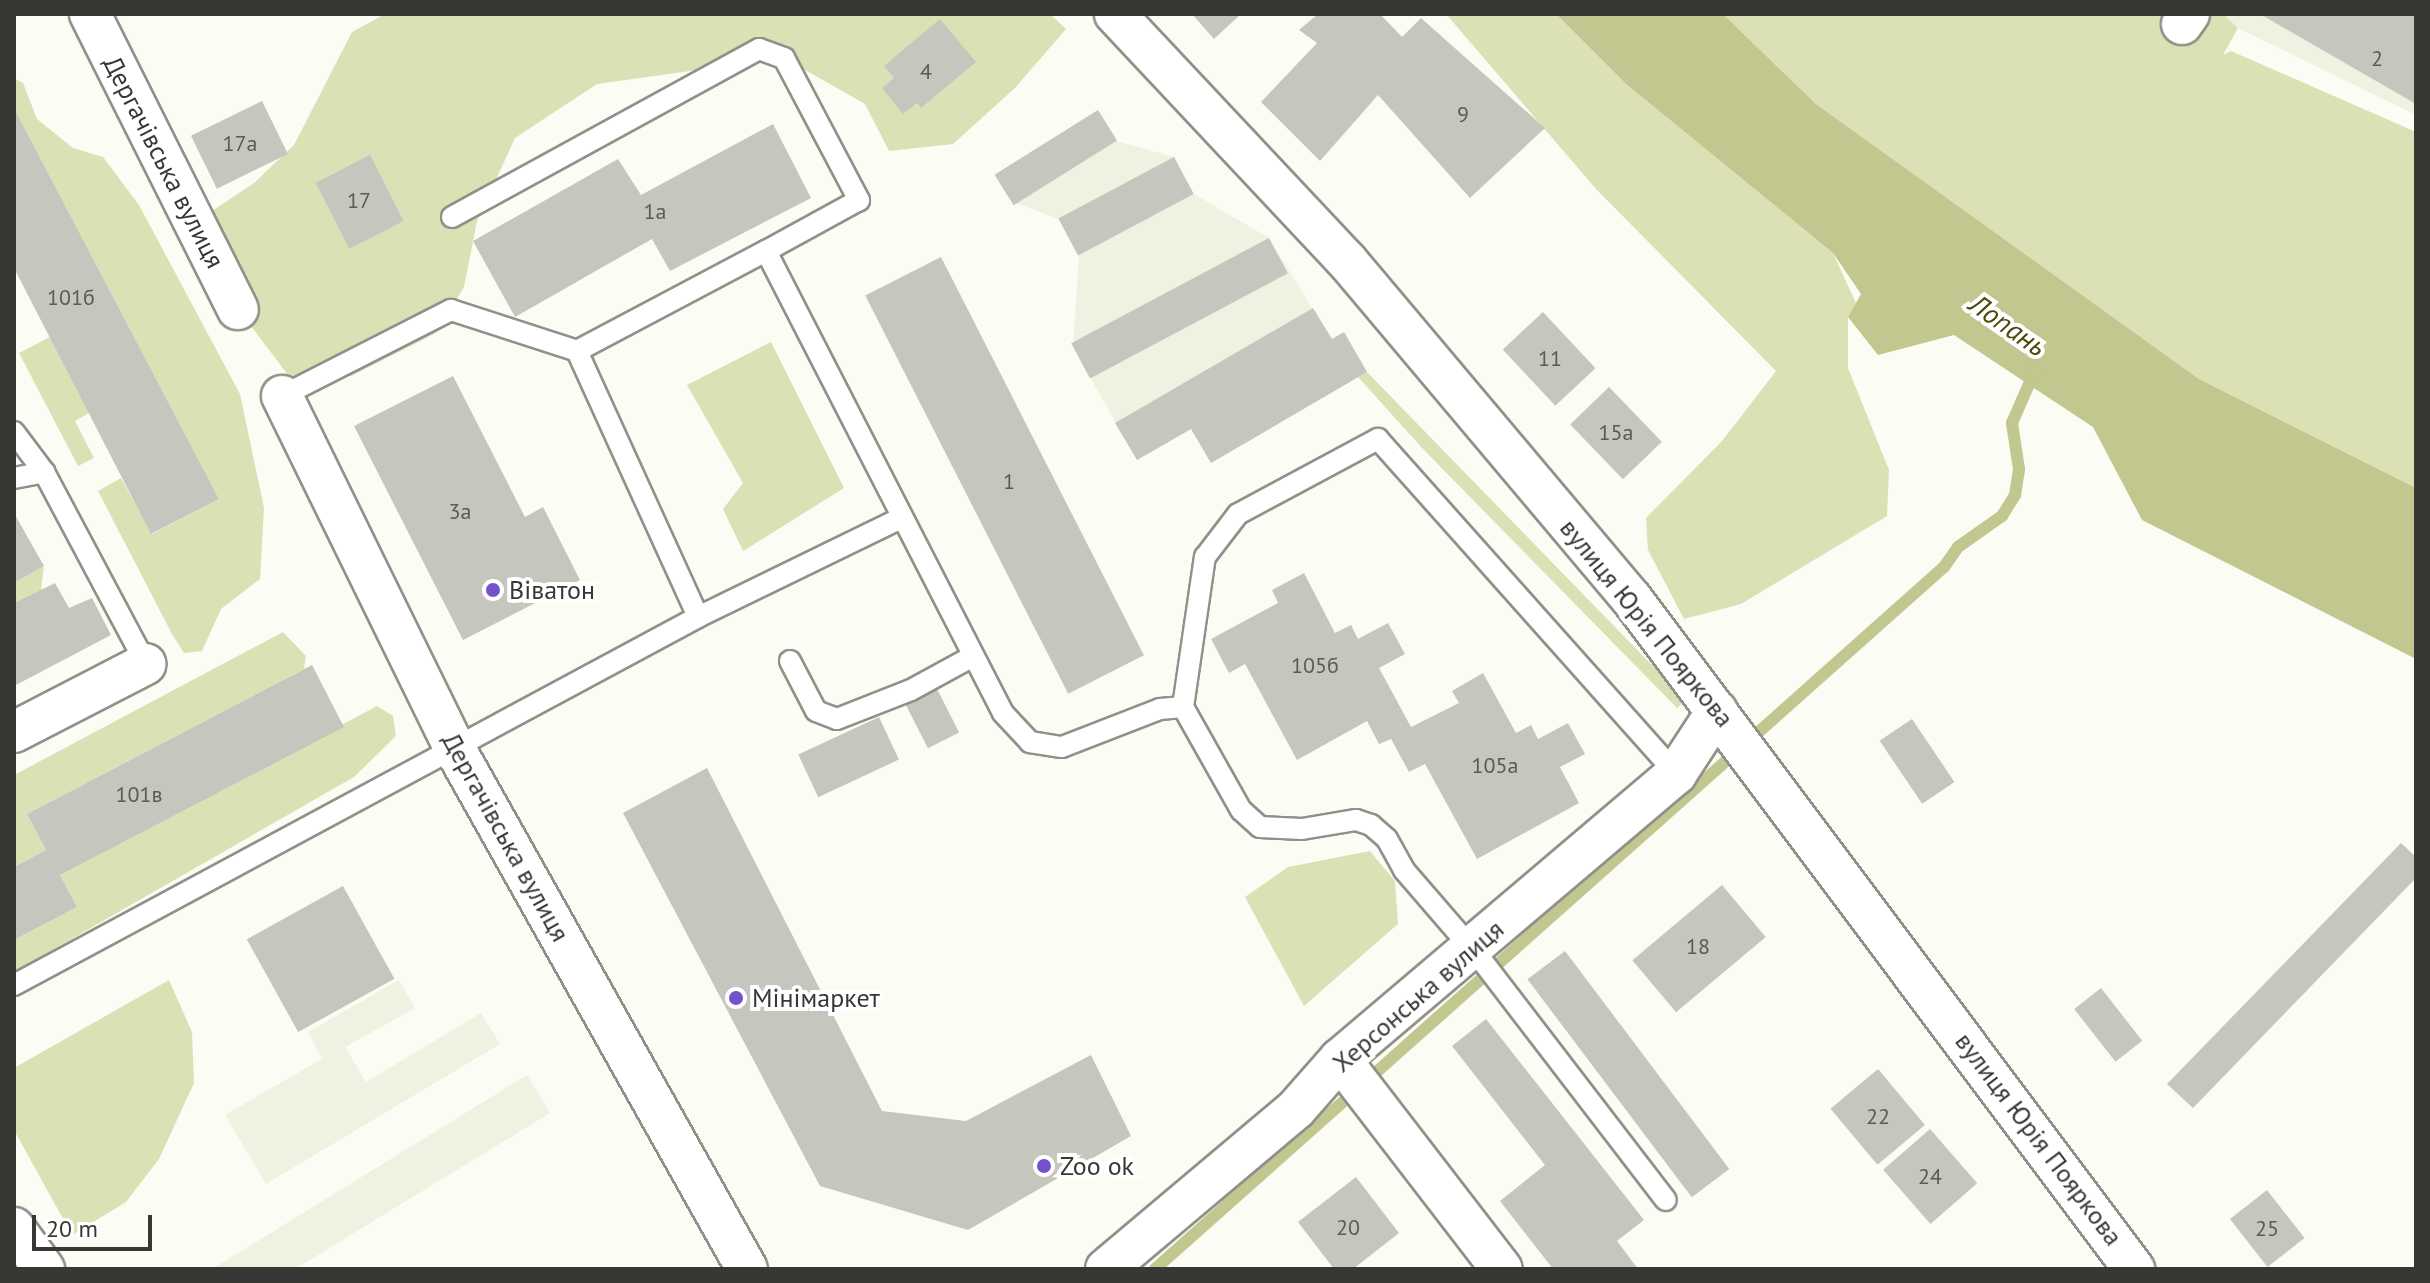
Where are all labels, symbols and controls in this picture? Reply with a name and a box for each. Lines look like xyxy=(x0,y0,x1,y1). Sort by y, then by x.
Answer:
house number: 2 xyxy=(2371,46,2383,72)
street label: Дергачівська вулиця xyxy=(97,51,231,273)
house number: 4 xyxy=(920,59,932,85)
house number: 9 xyxy=(1457,102,1469,128)
house number: 17а xyxy=(223,131,257,157)
house number: 17 xyxy=(347,188,371,214)
house number: 1а xyxy=(644,199,666,225)
house number: 101б xyxy=(47,285,95,311)
water label: Лопань xyxy=(1963,287,2053,363)
house number: 11 xyxy=(1538,346,1562,372)
house number: 15а xyxy=(1599,420,1633,446)
house number: 1 xyxy=(1003,469,1015,495)
house number: 3а xyxy=(449,499,471,525)
street label: вулиця Юрія Пояркова xyxy=(1554,513,1740,733)
place label: Віватон xyxy=(509,574,595,606)
marker: Віватон xyxy=(484,581,502,599)
house number: 105б xyxy=(1291,653,1339,679)
street label: Дергачівська вулиця xyxy=(436,727,576,947)
house number: 105а xyxy=(1472,753,1518,779)
house number: 101в xyxy=(116,782,162,808)
street label: Херсонська вулиця xyxy=(1326,913,1510,1079)
house number: 18 xyxy=(1686,934,1710,960)
place label: Мінімаркет xyxy=(752,982,880,1014)
marker: Мінімаркет xyxy=(727,989,745,1007)
street label: вулиця Юрія Пояркова xyxy=(1949,1026,2129,1252)
house number: 22 xyxy=(1866,1104,1890,1130)
place label: Zoo ok xyxy=(1060,1150,1134,1182)
marker: Zoo ok xyxy=(1035,1157,1053,1175)
house number: 24 xyxy=(1918,1164,1942,1190)
scale bar xyxy=(36,1199,156,1249)
text: 20 m xyxy=(46,1213,98,1244)
house number: 20 xyxy=(1336,1215,1360,1241)
house number: 25 xyxy=(2255,1216,2279,1242)

